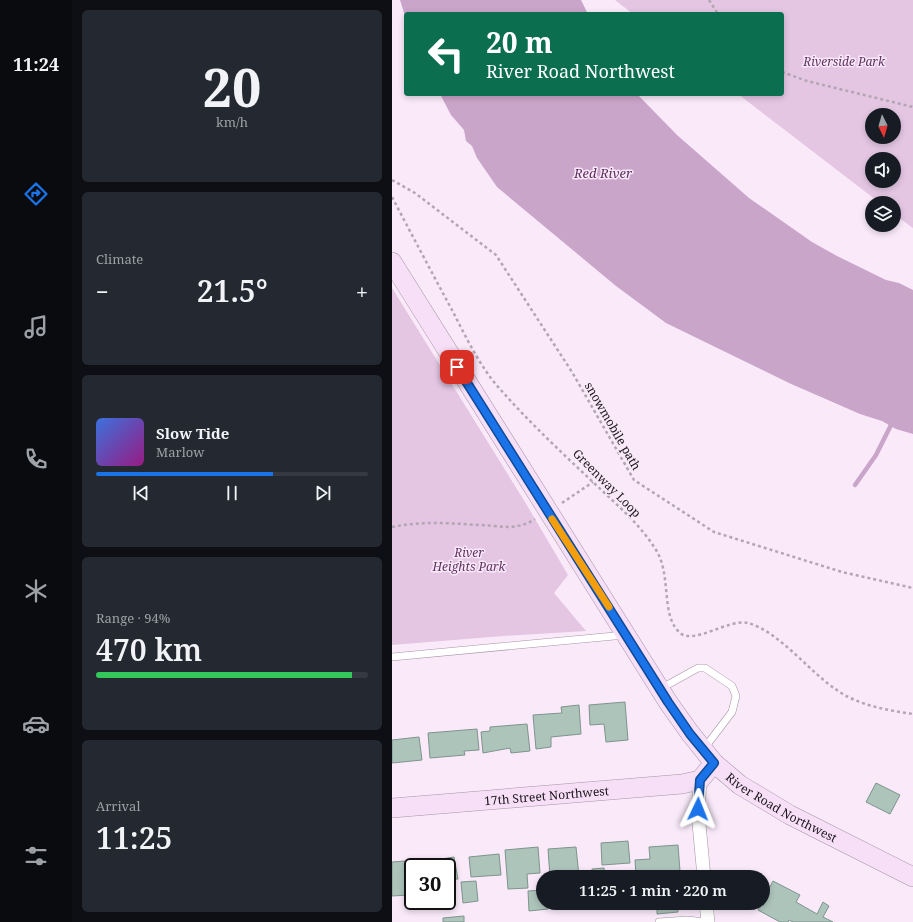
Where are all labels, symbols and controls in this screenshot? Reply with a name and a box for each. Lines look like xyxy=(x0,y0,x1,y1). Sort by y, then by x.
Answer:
text: 20 m xyxy=(486,23,553,61)
icon: left xyxy=(420,28,472,80)
text: 20 xyxy=(203,51,261,122)
text: 11:24 xyxy=(13,52,59,76)
park label: Riverside Park xyxy=(802,53,886,70)
text: River Road Northwest xyxy=(486,59,675,83)
north arrow xyxy=(865,108,901,144)
map controls xyxy=(865,108,901,232)
text: km/h xyxy=(216,113,248,131)
button: sound xyxy=(865,152,901,188)
water label: Red River xyxy=(573,164,633,182)
icon: directions xyxy=(22,180,50,208)
button: layers xyxy=(865,196,901,232)
text: Climate xyxy=(96,250,143,268)
text: 21.5° xyxy=(197,270,268,311)
text: − xyxy=(96,276,109,306)
text: + xyxy=(356,276,368,306)
icon: music xyxy=(22,313,50,341)
pin xyxy=(440,350,474,384)
icon: arrive xyxy=(446,356,468,378)
street label: snowmobile path xyxy=(581,379,645,473)
text: Slow Tide xyxy=(156,423,229,443)
text: Marlow xyxy=(156,443,204,461)
icon: phone xyxy=(22,445,50,473)
street label: Greenway Loop xyxy=(569,445,645,521)
icon: previous xyxy=(130,482,152,504)
icon: pause xyxy=(221,482,243,504)
icon: next xyxy=(312,482,334,504)
park label: River Heights Park xyxy=(432,544,507,575)
icon: climate xyxy=(22,577,50,605)
text: Range · 94% xyxy=(96,609,170,627)
text: 470 km xyxy=(96,629,202,670)
icon: car xyxy=(22,710,50,738)
street label: River Road Northwest xyxy=(722,768,840,846)
street label: 17th Street Northwest xyxy=(483,782,610,809)
position arrow xyxy=(677,788,719,830)
text: Arrival xyxy=(96,797,140,815)
text: 11:25 xyxy=(96,817,172,858)
icon: filters xyxy=(22,842,50,870)
speed limit sign: 30 xyxy=(404,858,456,910)
text: 11:25 · 1 min · 220 m xyxy=(579,880,727,900)

